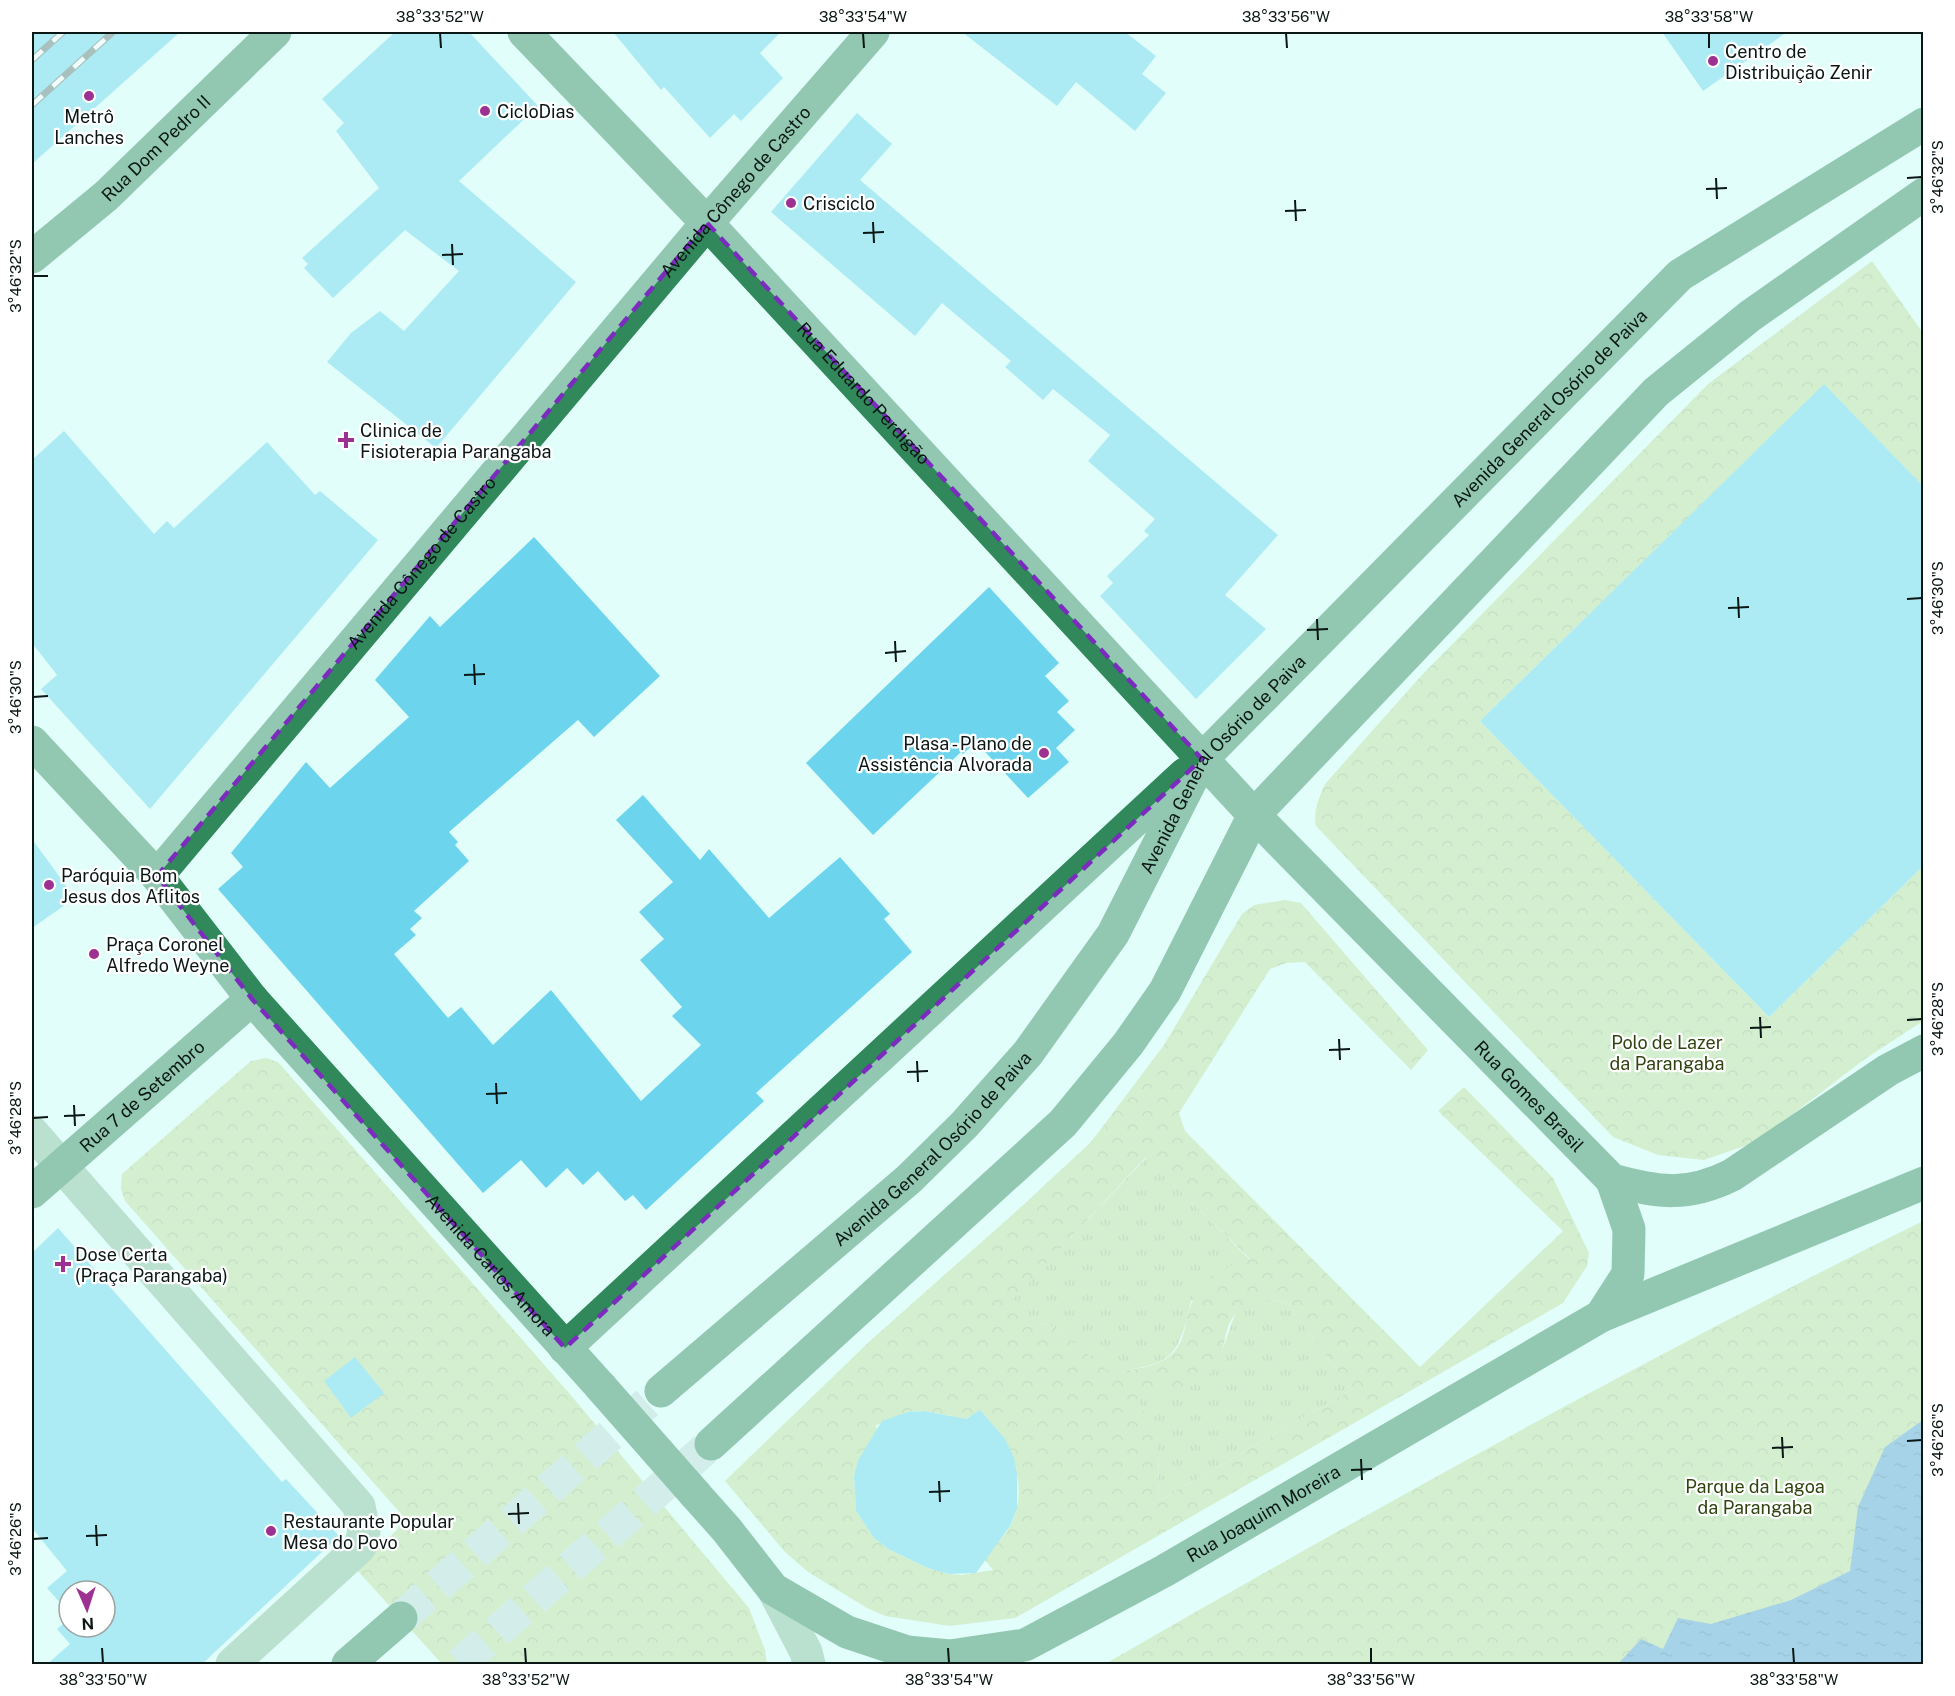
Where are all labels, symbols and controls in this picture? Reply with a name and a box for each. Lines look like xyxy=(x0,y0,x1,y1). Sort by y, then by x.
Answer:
text: 38°33'52"W xyxy=(396,8,484,25)
text: 38°33'54"W xyxy=(819,8,907,25)
text: 38°33'56"W xyxy=(1242,8,1330,25)
text: 38°33'58"W xyxy=(1665,8,1753,25)
place label: Centro de Distribuição Zenir xyxy=(1725,41,1873,83)
marker: Centro de Distribuição Zenir xyxy=(1706,54,1720,68)
marker: Metrô Lanches xyxy=(82,89,96,103)
street label: Rua Dom Pedro II xyxy=(97,90,214,205)
place label: CicloDias xyxy=(497,101,574,122)
street label: Avenida Cônego de Castro xyxy=(656,101,815,281)
marker: CicloDias xyxy=(478,104,492,118)
place label: Metrô Lanches xyxy=(54,106,124,148)
text: 3°46'32"S xyxy=(1929,140,1946,214)
place label: Crisciclo xyxy=(803,193,875,214)
marker: Crisciclo xyxy=(784,196,798,210)
text: 3°46'32"S xyxy=(7,239,24,313)
street label: Avenida General Osório de Paiva xyxy=(1447,305,1651,511)
street label: Rua Eduardo Perdigão xyxy=(793,318,935,468)
place label: Clinica de Fisioterapia Parangaba xyxy=(360,420,551,462)
marker: Clinica de Fisioterapia Parangaba xyxy=(337,431,355,449)
street label: Avenida Cônego de Castro xyxy=(342,472,500,653)
text: 3°46'30"S xyxy=(1929,561,1946,635)
street label: Avenida General Osório de Paiva xyxy=(1135,650,1310,877)
text: 3°46'30"S xyxy=(7,660,24,734)
place label: Plasa - Plano de Assistência Alvorada xyxy=(858,733,1032,775)
marker: Plasa - Plano de Assistência Alvorada xyxy=(1037,746,1051,760)
place label: Paróquia Bom Jesus dos Aflitos xyxy=(61,865,200,907)
marker: Paróquia Bom Jesus dos Aflitos xyxy=(42,878,56,892)
place label: Praça Coronel Alfredo Weyne xyxy=(106,934,229,976)
marker: Praça Coronel Alfredo Weyne xyxy=(87,947,101,961)
text: 3°46'28"S xyxy=(1929,982,1946,1056)
park label: Polo de Lazer da Parangaba xyxy=(1610,1032,1724,1074)
street label: Rua 7 de Setembro xyxy=(75,1035,209,1156)
street label: Rua Gomes Brasil xyxy=(1470,1036,1589,1156)
street label: Avenida General Osório de Paiva xyxy=(829,1047,1035,1250)
text: 3°46'28"S xyxy=(7,1081,24,1155)
street label: Avenida Carlos Amora xyxy=(422,1189,560,1340)
place label: Dose Certa (Praça Parangaba) xyxy=(75,1244,228,1286)
marker: Dose Certa (Praça Parangaba) xyxy=(56,1257,70,1271)
text: 3°46'26"S xyxy=(1929,1403,1946,1477)
street label: Rua Joaquim Moreira xyxy=(1183,1460,1344,1566)
park label: Parque da Lagoa da Parangaba xyxy=(1685,1476,1825,1518)
text: 3°46'26"S xyxy=(7,1502,24,1576)
place label: Restaurante Popular Mesa do Povo xyxy=(283,1511,454,1553)
marker: Restaurante Popular Mesa do Povo xyxy=(264,1524,278,1538)
north arrow xyxy=(57,1579,117,1639)
text: N xyxy=(81,1614,95,1633)
text: 38°33'50"W xyxy=(59,1671,147,1688)
text: 38°33'52"W xyxy=(482,1671,570,1688)
text: 38°33'54"W xyxy=(905,1671,993,1688)
text: 38°33'56"W xyxy=(1327,1671,1415,1688)
text: 38°33'58"W xyxy=(1750,1671,1838,1688)

